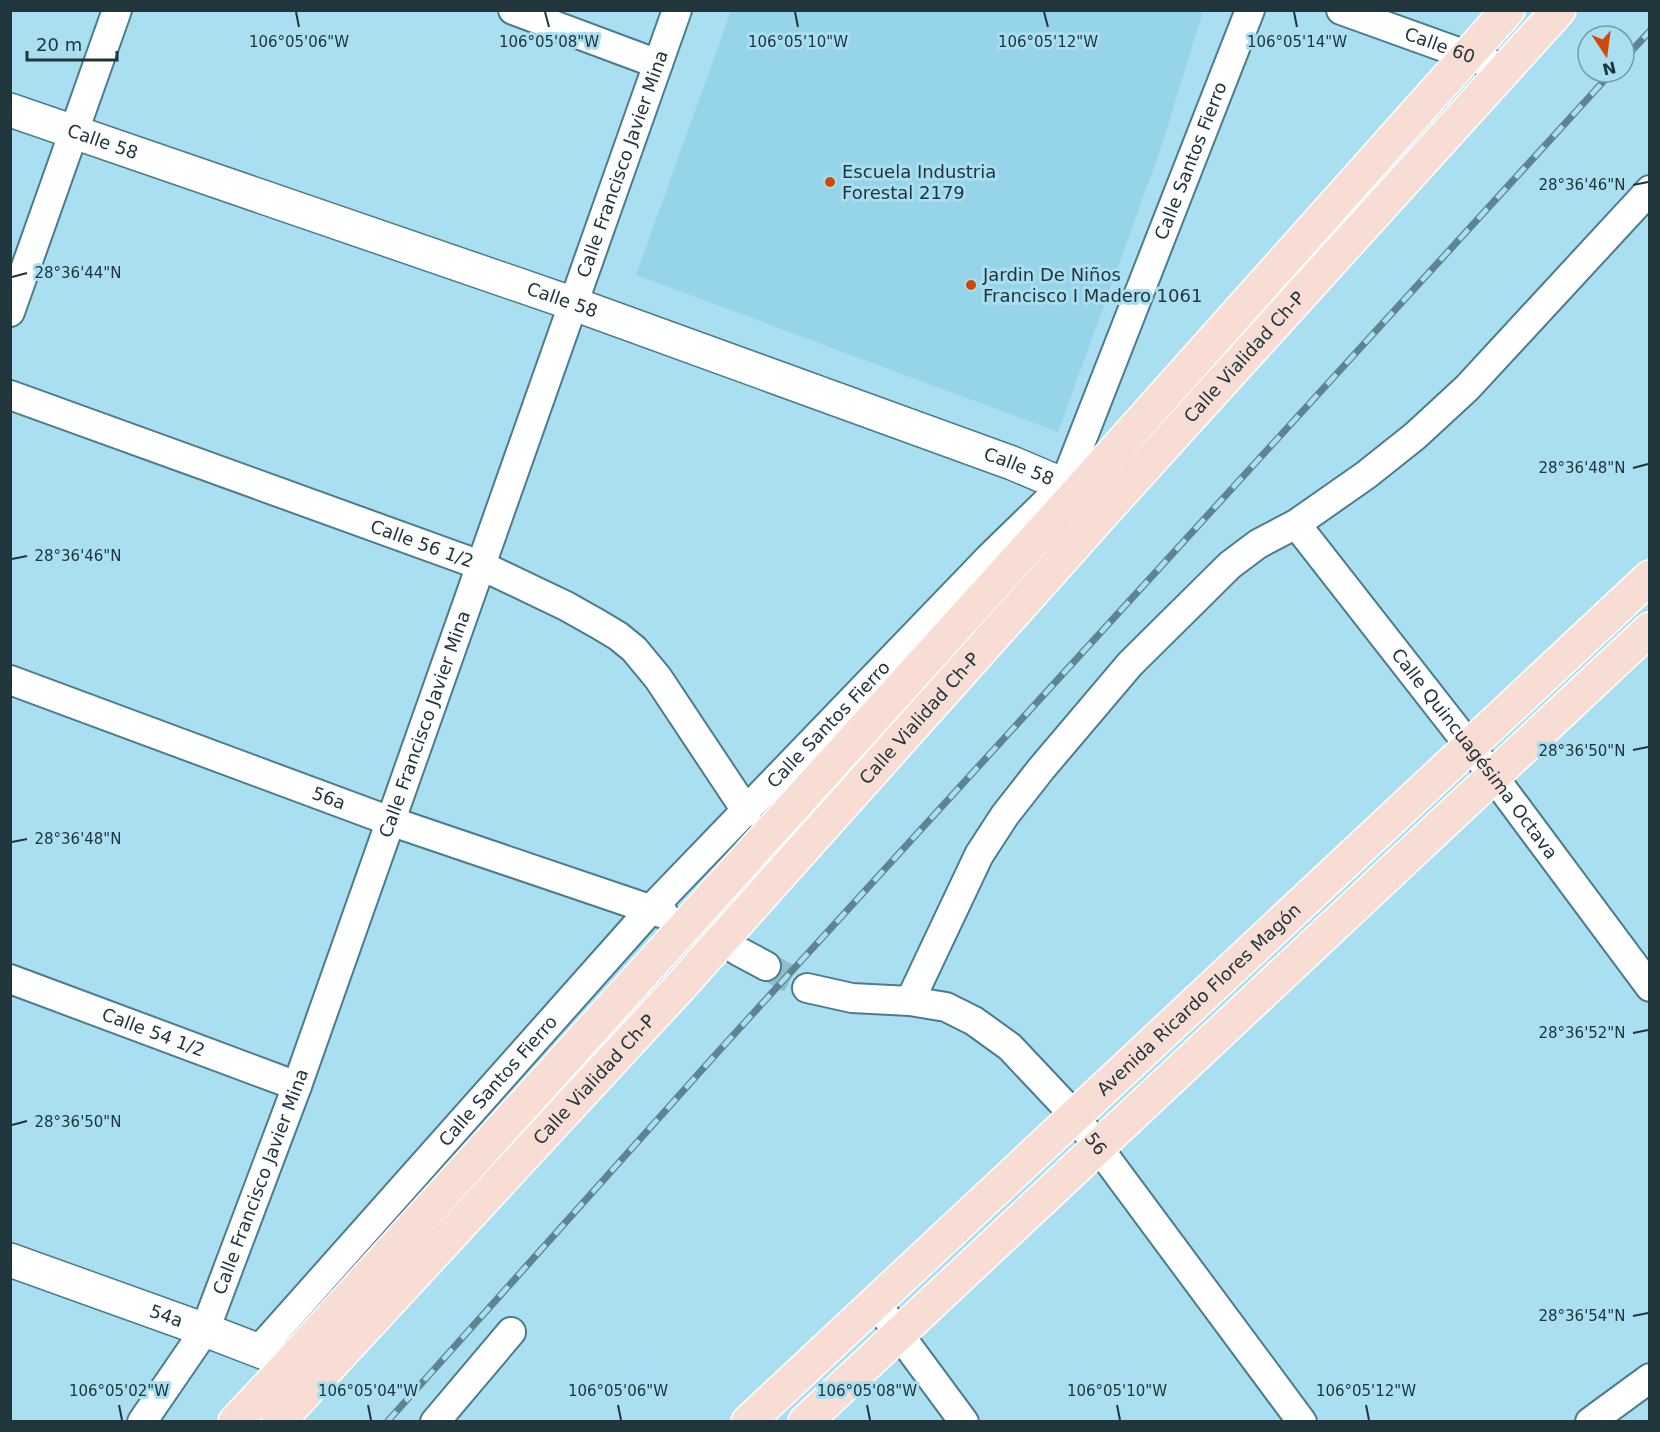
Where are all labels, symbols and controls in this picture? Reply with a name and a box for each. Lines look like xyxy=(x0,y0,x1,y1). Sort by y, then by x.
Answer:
street label: Calle 60 xyxy=(1402,23,1478,67)
scale bar xyxy=(27,24,117,62)
north arrow xyxy=(1576,24,1636,84)
text: 106°05'06"W xyxy=(249,33,349,51)
text: 106°05'08"W xyxy=(499,33,599,51)
text: 106°05'10"W xyxy=(748,33,848,51)
text: 106°05'12"W xyxy=(998,33,1098,51)
text: 106°05'14"W xyxy=(1247,33,1347,51)
text: 20 m xyxy=(36,34,82,55)
street label: Calle Francisco Javier Mina xyxy=(572,47,672,280)
text: N xyxy=(1601,57,1618,79)
street label: Calle Santos Fierro xyxy=(1150,79,1231,243)
street label: Calle 58 xyxy=(65,120,141,163)
place label: Escuela Industria Forestal 2179 xyxy=(842,161,996,203)
marker: Escuela Industria Forestal 2179 xyxy=(823,175,837,189)
text: 28°36'46"N xyxy=(1538,176,1626,194)
text: 28°36'44"N xyxy=(34,264,122,282)
place label: Jardin De Niños Francisco I Madero 1061 xyxy=(982,264,1202,306)
street label: Calle 58 xyxy=(524,278,601,322)
marker: Jardin De Niños Francisco I Madero 1061 xyxy=(964,278,978,292)
street label: Calle Vialidad Ch-P xyxy=(1179,287,1309,427)
street label: Calle 58 xyxy=(981,443,1057,489)
text: 28°36'48"N xyxy=(1538,459,1626,477)
street label: Calle 56 1/2 xyxy=(368,515,476,572)
text: 28°36'46"N xyxy=(34,547,122,565)
street label: Calle Francisco Javier Mina xyxy=(375,608,474,840)
street label: Calle Quincuagésima Octava xyxy=(1387,644,1562,863)
street label: Calle Vialidad Ch-P xyxy=(855,648,984,789)
street label: Calle Santos Fierro xyxy=(762,657,894,792)
text: 28°36'50"N xyxy=(1538,742,1626,760)
street label: 56a xyxy=(309,782,348,814)
text: 28°36'48"N xyxy=(34,830,122,848)
street label: Avenida Ricardo Flores Magón xyxy=(1092,899,1305,1100)
street label: Calle 54 1/2 xyxy=(99,1003,208,1061)
street label: Calle Vialidad Ch-P xyxy=(529,1010,659,1149)
street label: Calle Santos Fierro xyxy=(434,1011,561,1150)
text: 28°36'52"N xyxy=(1538,1024,1626,1042)
street label: Calle Francisco Javier Mina xyxy=(208,1066,312,1297)
text: 28°36'50"N xyxy=(34,1113,122,1131)
street label: 56 xyxy=(1081,1128,1111,1159)
street label: 54a xyxy=(147,1300,186,1331)
text: 28°36'54"N xyxy=(1538,1307,1626,1325)
text: 106°05'02"W xyxy=(69,1382,169,1400)
text: 106°05'04"W xyxy=(318,1382,418,1400)
text: 106°05'06"W xyxy=(568,1382,668,1400)
text: 106°05'08"W xyxy=(817,1382,917,1400)
text: 106°05'10"W xyxy=(1067,1382,1167,1400)
text: 106°05'12"W xyxy=(1316,1382,1416,1400)

